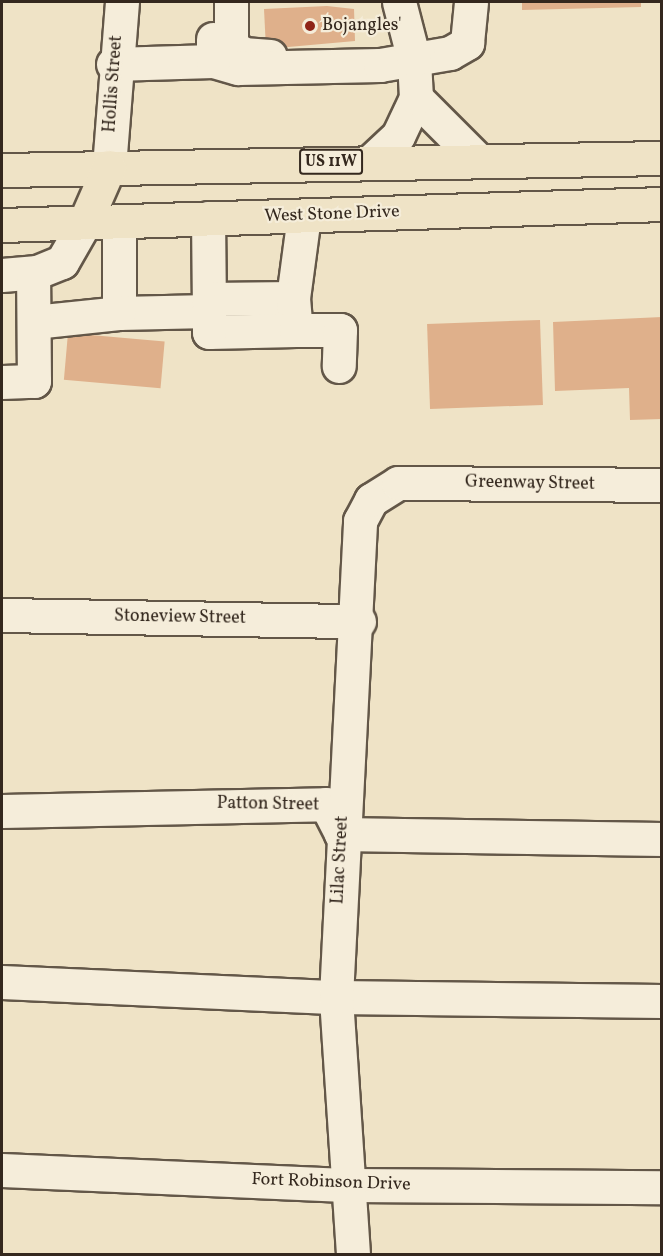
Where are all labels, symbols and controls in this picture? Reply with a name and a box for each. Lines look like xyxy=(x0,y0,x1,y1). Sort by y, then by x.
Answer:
place label: Bojangles' xyxy=(322,15,402,37)
marker: Bojangles' xyxy=(303,19,317,33)
street label: Hollis Street xyxy=(100,35,128,133)
road number: US 11W xyxy=(298,149,364,175)
street label: West Stone Drive xyxy=(264,202,400,228)
street label: Greenway Street xyxy=(464,472,596,496)
street label: Stoneview Street xyxy=(113,606,247,630)
street label: Patton Street xyxy=(217,793,319,817)
street label: Lilac Street xyxy=(328,815,354,905)
street label: Fort Robinson Drive xyxy=(251,1169,411,1197)

